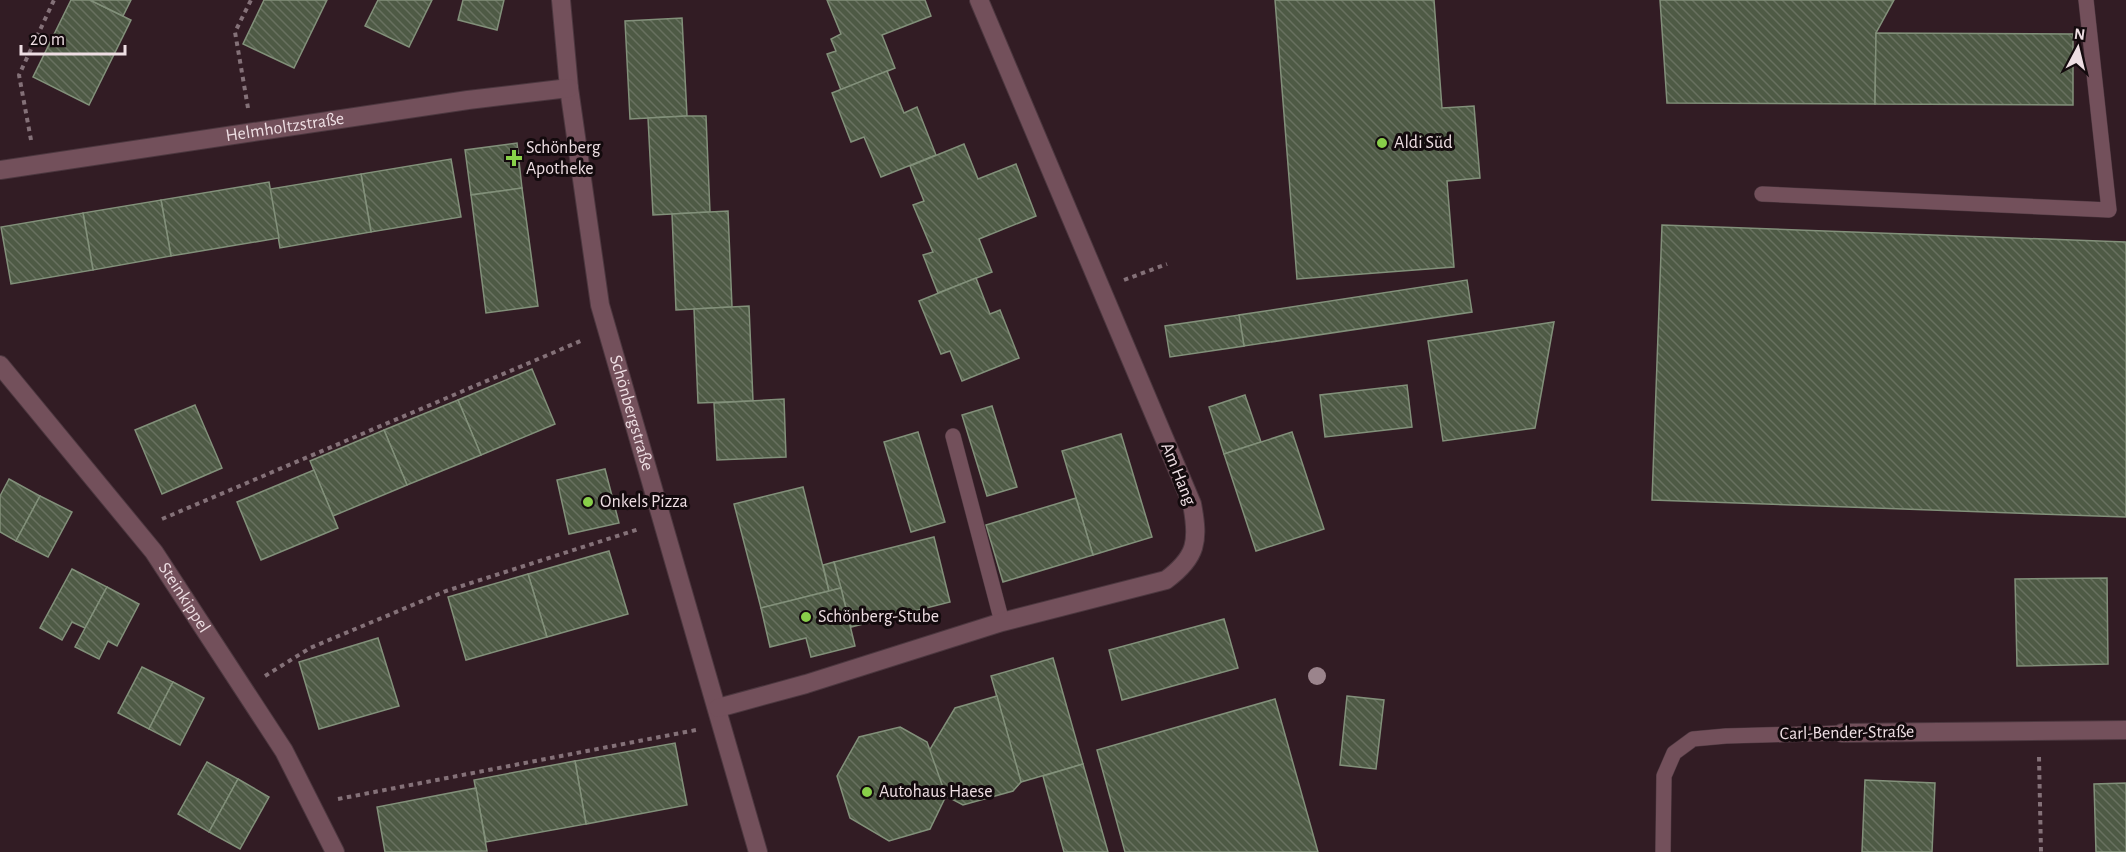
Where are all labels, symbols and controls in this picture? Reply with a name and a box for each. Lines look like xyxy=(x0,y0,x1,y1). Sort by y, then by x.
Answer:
scale bar xyxy=(21,18,124,56)
north arrow xyxy=(2048,18,2108,78)
text: N xyxy=(2073,25,2086,43)
text: 20 m xyxy=(30,31,65,49)
street label: Helmholtzstraße xyxy=(224,110,345,145)
place label: Aldi Süd xyxy=(1394,134,1452,152)
marker: Aldi Süd xyxy=(1375,136,1389,150)
place label: Schönberg Apotheke xyxy=(526,139,601,178)
marker: Schönberg Apotheke xyxy=(507,151,521,165)
street label: Schönbergstraße xyxy=(606,353,656,473)
street label: Am Hang xyxy=(1157,440,1199,508)
place label: Onkels Pizza xyxy=(600,493,688,511)
marker: Onkels Pizza xyxy=(581,495,595,509)
street label: Steinkippel xyxy=(155,560,213,636)
place label: Schönberg-Stube xyxy=(818,608,939,626)
marker: Schönberg-Stube xyxy=(799,610,813,624)
street label: Carl-Bender-Straße xyxy=(1780,723,1914,743)
place label: Autohaus Haese xyxy=(879,783,993,801)
marker: Autohaus Haese xyxy=(860,785,874,799)

